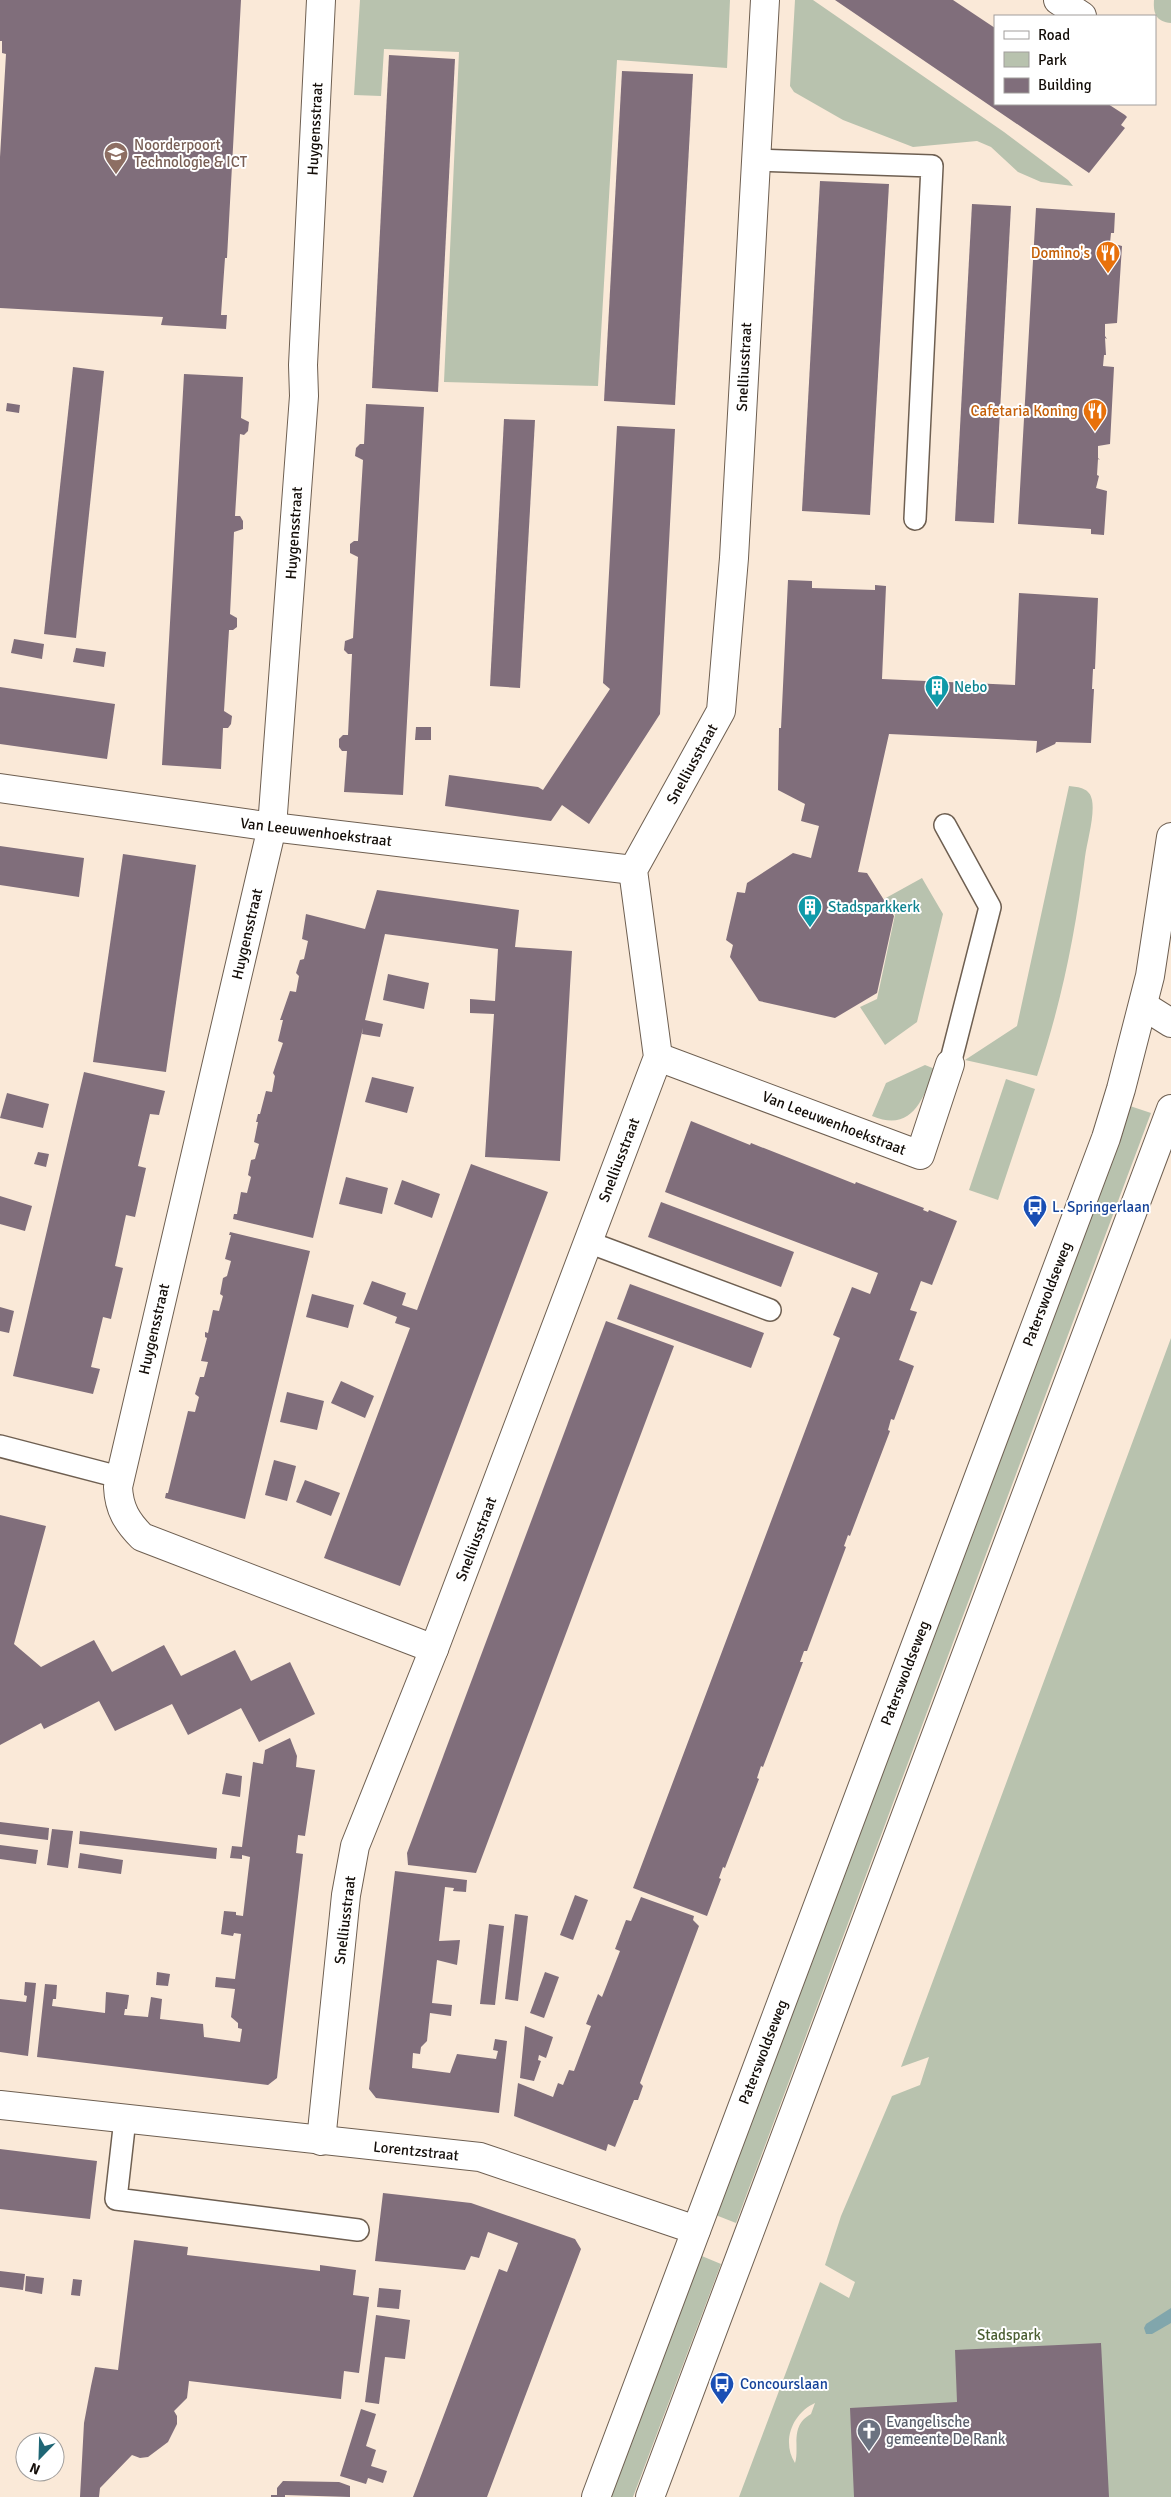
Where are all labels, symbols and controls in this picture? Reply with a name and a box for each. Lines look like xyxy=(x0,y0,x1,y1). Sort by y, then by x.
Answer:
legend xyxy=(994,15,1156,105)
text: Road xyxy=(1038,26,1070,44)
text: Park xyxy=(1038,51,1067,69)
text: Building xyxy=(1038,76,1092,94)
street label: Huygensstraat xyxy=(304,82,326,176)
place label: Noorderpoort Technologie & ICT xyxy=(134,136,248,171)
school or university icon: Noorderpoort Technologie & ICT xyxy=(103,141,129,175)
restaurant icon: Domino's xyxy=(1095,240,1121,274)
place label: Domino's xyxy=(1031,244,1090,262)
street label: Snelliusstraat xyxy=(733,322,755,412)
restaurant icon: Cafetaria Koning xyxy=(1082,398,1108,432)
place label: Cafetaria Koning xyxy=(971,402,1078,420)
street label: Huygensstraat xyxy=(282,486,306,580)
building icon: Nebo xyxy=(924,674,950,708)
place label: Nebo xyxy=(954,678,988,696)
street label: Snelliusstraat xyxy=(663,721,721,807)
street label: Van Leeuwenhoekstraat xyxy=(239,814,393,850)
street label: Huygensstraat xyxy=(228,887,266,981)
building icon: Stadsparkkerk xyxy=(797,894,823,928)
place label: Stadsparkkerk xyxy=(828,898,920,916)
street label: Van Leeuwenhoekstraat xyxy=(760,1087,908,1159)
street label: Snelliusstraat xyxy=(595,1115,643,1205)
bus stop icon: L. Springerlaan xyxy=(1022,1194,1048,1228)
place label: L. Springerlaan xyxy=(1052,1198,1150,1216)
street label: Paterswoldseweg xyxy=(1019,1239,1075,1349)
street label: Huygensstraat xyxy=(135,1282,173,1376)
street label: Snelliusstraat xyxy=(452,1494,500,1584)
street label: Paterswoldseweg xyxy=(877,1618,933,1728)
street label: Snelliusstraat xyxy=(331,1875,359,1965)
street label: Paterswoldseweg xyxy=(735,1997,791,2107)
street label: Lorentzstraat xyxy=(372,2138,460,2164)
park label: Stadspark xyxy=(977,2326,1042,2344)
bus stop icon: Concourslaan xyxy=(709,2371,735,2405)
place label: Concourslaan xyxy=(740,2375,828,2393)
place label: Evangelische gemeente De Rank xyxy=(886,2413,1006,2448)
church icon: Evangelische gemeente De Rank xyxy=(856,2418,882,2452)
north arrow xyxy=(15,2432,65,2482)
text: N xyxy=(27,2459,43,2478)

